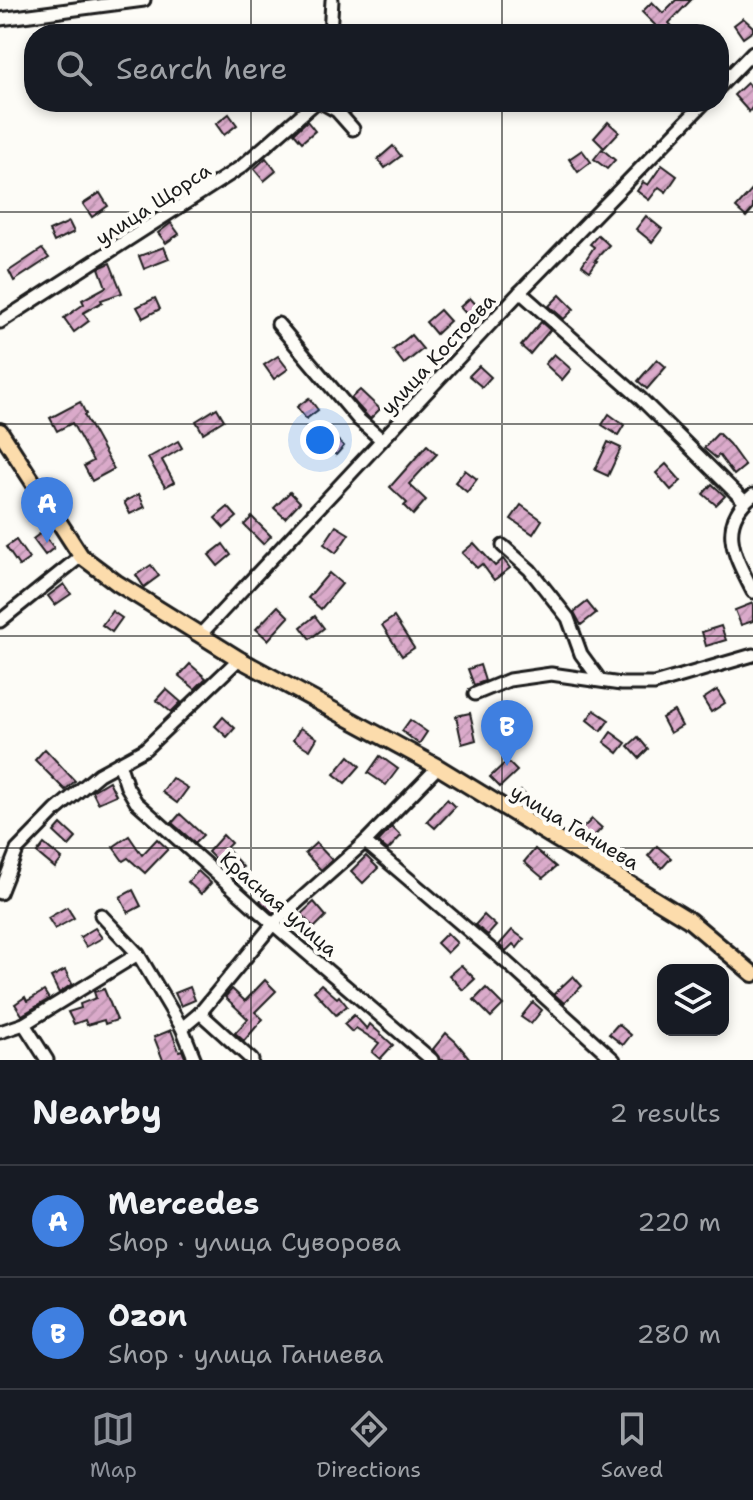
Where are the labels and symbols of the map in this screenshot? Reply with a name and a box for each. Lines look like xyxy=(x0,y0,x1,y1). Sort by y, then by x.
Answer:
street label: улица Щорса xyxy=(90,157,216,251)
street label: улица Костоева xyxy=(375,287,501,420)
your location xyxy=(300,420,340,460)
pin: A xyxy=(21,477,73,543)
pin: B xyxy=(481,700,533,766)
street label: улица Ганиева xyxy=(506,778,645,876)
street label: Красная улица xyxy=(215,846,344,963)

